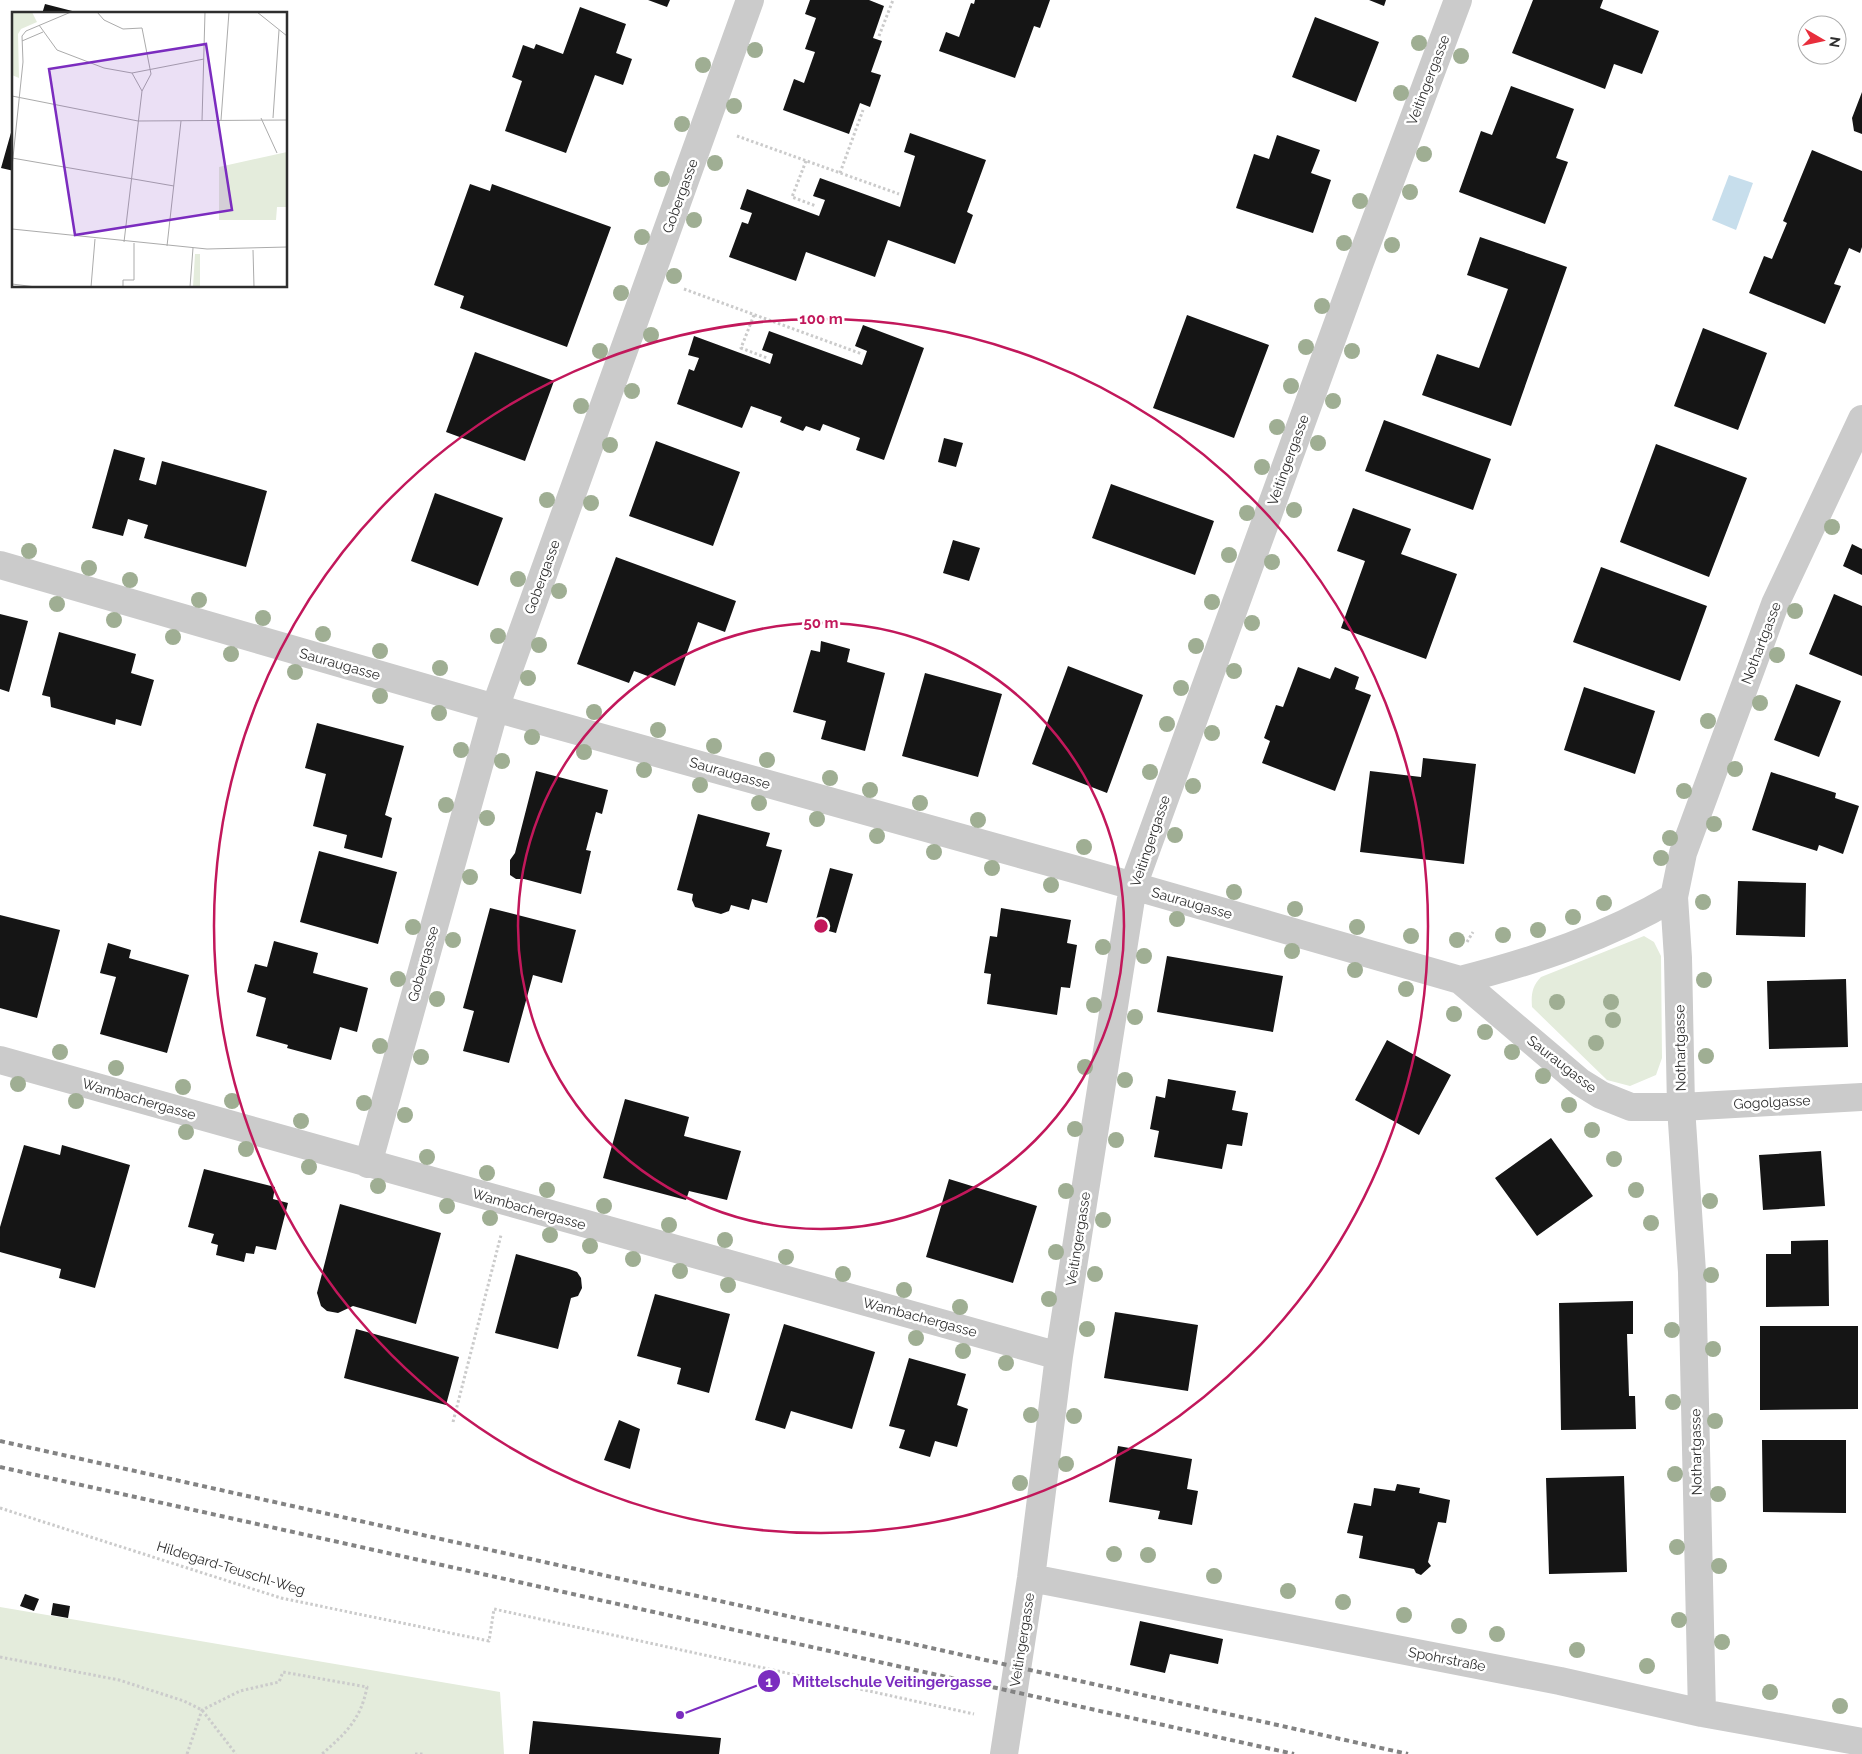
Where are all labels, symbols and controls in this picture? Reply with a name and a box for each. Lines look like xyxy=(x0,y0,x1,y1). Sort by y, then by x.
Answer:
inset map xyxy=(12,12,288,288)
north arrow xyxy=(1797,15,1847,65)
street label: Veitingergasse xyxy=(1403,33,1453,127)
text: N xyxy=(1826,36,1844,49)
street label: Gobergasse xyxy=(659,157,701,235)
text: 100 m xyxy=(799,310,843,328)
street label: Veitingergasse xyxy=(1264,412,1312,508)
street label: Gobergasse xyxy=(521,538,563,616)
street label: Nothartgasse xyxy=(1738,600,1784,686)
text: 50 m xyxy=(803,614,839,632)
street label: Sauraugasse xyxy=(298,645,382,683)
street label: Sauraugasse xyxy=(688,754,772,792)
street label: Veitingergasse xyxy=(1127,793,1173,889)
street label: Sauraugasse xyxy=(1150,884,1234,922)
centre of rings xyxy=(812,917,830,935)
street label: Gobergasse xyxy=(405,924,441,1004)
street label: Nothartgasse xyxy=(1671,1004,1689,1092)
street label: Sauraugasse xyxy=(1524,1032,1600,1096)
street label: Wambachergasse xyxy=(80,1075,198,1123)
street label: Gogolgasse xyxy=(1733,1092,1811,1112)
street label: Wambachergasse xyxy=(470,1185,588,1233)
street label: Veitingergasse xyxy=(1063,1191,1093,1287)
street label: Wambachergasse xyxy=(861,1294,979,1340)
street label: Nothartgasse xyxy=(1687,1408,1705,1496)
street label: Hildegard-Teuschl-Weg xyxy=(155,1538,307,1598)
street label: Veitingergasse xyxy=(1007,1592,1037,1688)
street label: Spohrstraße xyxy=(1407,1644,1487,1674)
callout: Mittelschule Veitingergasse xyxy=(757,1666,1002,1696)
text: 1 xyxy=(765,1673,773,1691)
text: Mittelschule Veitingergasse xyxy=(792,1673,992,1691)

